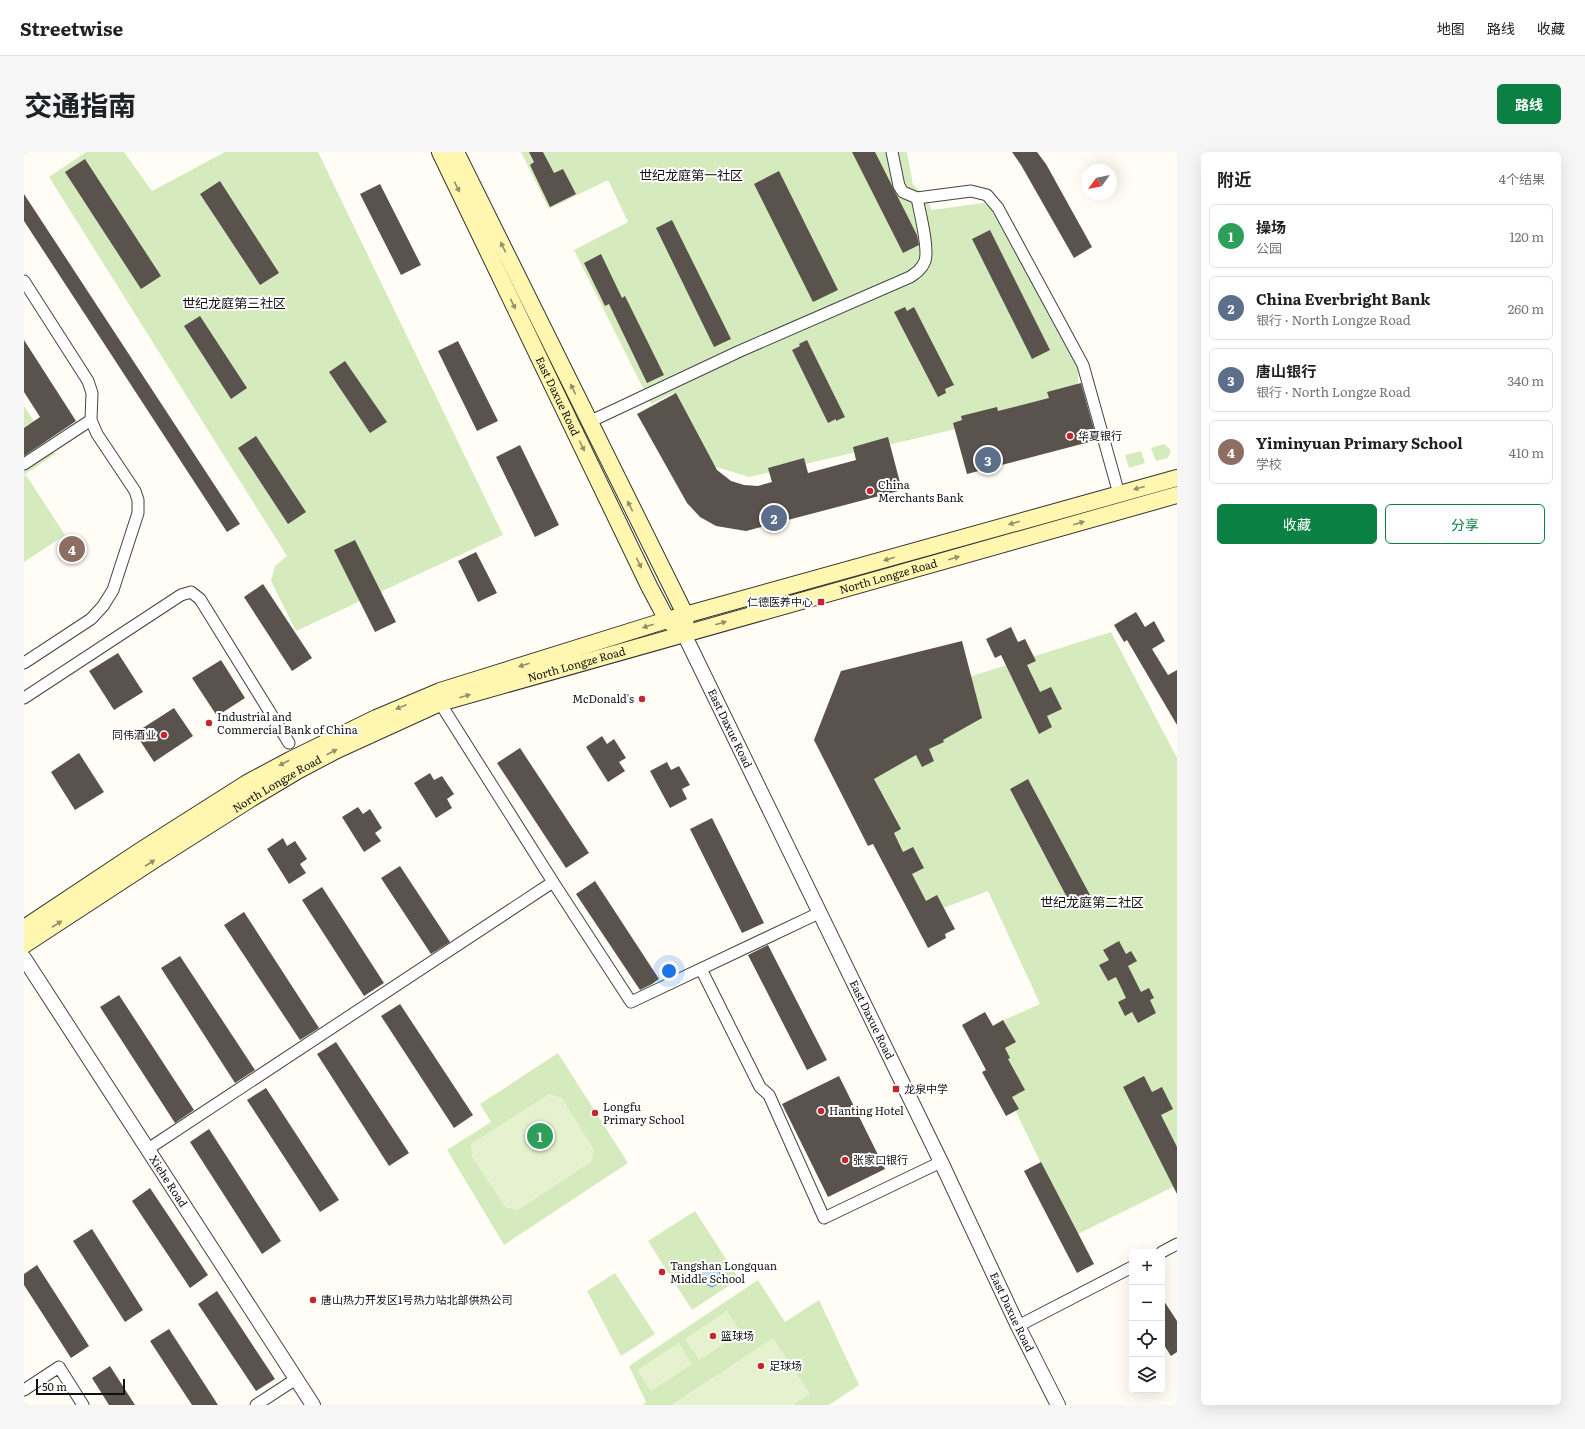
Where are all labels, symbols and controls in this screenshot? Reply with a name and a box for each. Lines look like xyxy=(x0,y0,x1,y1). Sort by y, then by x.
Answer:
text: Streetwise xyxy=(20,14,123,42)
text: 地图 xyxy=(1437,18,1465,38)
text: 路线 xyxy=(1487,18,1515,38)
text: 收藏 xyxy=(1537,18,1565,38)
text: 交通指南 xyxy=(24,83,136,125)
button: 路线 xyxy=(1497,84,1561,124)
north arrow xyxy=(1081,164,1117,200)
district label: 世纪龙庭第一社区 xyxy=(639,165,743,184)
text: 附近 xyxy=(1217,166,1251,191)
text: 4个结果 xyxy=(1499,169,1545,188)
one-way arrow xyxy=(453,181,460,193)
text: 操场 xyxy=(1256,215,1286,238)
text: 1 xyxy=(1228,227,1234,246)
text: 120 m xyxy=(1509,227,1544,246)
text: 公园 xyxy=(1256,238,1282,257)
one-way arrow xyxy=(500,242,506,253)
text: China Everbright Bank xyxy=(1256,287,1430,310)
district label: 世纪龙庭第三社区 xyxy=(182,293,286,312)
one-way arrow xyxy=(510,298,516,310)
text: 2 xyxy=(1228,299,1234,318)
text: 260 m xyxy=(1508,299,1544,318)
text: 银行 · North Longze Road xyxy=(1256,310,1411,329)
street label: East Daxue Road xyxy=(532,353,585,438)
text: 唐山银行 xyxy=(1256,359,1316,382)
text: 3 xyxy=(1227,371,1235,390)
text: 340 m xyxy=(1507,371,1544,390)
text: 银行 · North Longze Road xyxy=(1256,382,1411,401)
one-way arrow xyxy=(570,383,576,395)
place label: 华夏银行 xyxy=(1078,427,1122,443)
marker: 华夏银行 xyxy=(1065,431,1075,441)
text: Yiminyuan Primary School xyxy=(1256,431,1463,454)
one-way arrow xyxy=(579,441,585,452)
text: 4 xyxy=(1227,443,1235,462)
text: 410 m xyxy=(1509,443,1544,462)
pin: 3 xyxy=(975,445,1001,475)
text: 学校 xyxy=(1256,454,1282,473)
place label: China Merchants Bank xyxy=(878,476,964,505)
marker: China Merchants Bank xyxy=(865,486,875,496)
one-way arrow xyxy=(1133,486,1146,492)
one-way arrow xyxy=(627,500,633,512)
pin: 2 xyxy=(761,503,787,533)
button: 收藏 xyxy=(1217,504,1377,544)
button: 分享 xyxy=(1385,504,1545,544)
one-way arrow xyxy=(1008,520,1020,526)
one-way arrow xyxy=(1074,520,1086,526)
pin: 4 xyxy=(59,534,85,564)
street label: North Longze Road xyxy=(837,554,939,597)
one-way arrow xyxy=(949,555,961,561)
one-way arrow xyxy=(883,556,895,562)
one-way arrow xyxy=(635,558,642,569)
place label: 仁德医养中心 xyxy=(747,593,813,609)
marker: 仁德医养中心 xyxy=(816,597,826,607)
one-way arrow xyxy=(715,620,728,626)
one-way arrow xyxy=(642,623,654,629)
street label: North Longze Road xyxy=(525,642,627,685)
one-way arrow xyxy=(518,662,530,668)
street label: East Daxue Road xyxy=(705,686,757,771)
place label: McDonald's xyxy=(572,690,634,706)
one-way arrow xyxy=(459,693,471,699)
marker: McDonald's xyxy=(637,694,647,704)
one-way arrow xyxy=(395,705,407,711)
place label: Industrial and Commercial Bank of China xyxy=(217,708,358,737)
marker: Industrial and Commercial Bank of China xyxy=(204,718,214,728)
place label: 同伟酒业 xyxy=(112,726,156,742)
marker: 同伟酒业 xyxy=(159,730,169,740)
one-way arrow xyxy=(327,749,338,755)
street label: North Longze Road xyxy=(229,751,324,816)
one-way arrow xyxy=(278,760,290,767)
one-way arrow xyxy=(144,859,155,867)
district label: 世纪龙庭第二社区 xyxy=(1040,892,1144,911)
one-way arrow xyxy=(51,920,62,928)
your location xyxy=(659,961,679,981)
street label: East Daxue Road xyxy=(847,977,899,1062)
place label: 龙泉中学 xyxy=(904,1080,948,1096)
marker: 龙泉中学 xyxy=(891,1084,901,1094)
place label: Longfu Primary School xyxy=(603,1098,685,1127)
place label: Hanting Hotel xyxy=(829,1102,904,1118)
marker: Hanting Hotel xyxy=(816,1106,826,1116)
marker: Longfu Primary School xyxy=(590,1108,600,1118)
pin: 1 xyxy=(527,1121,553,1151)
place label: 张家口银行 xyxy=(853,1151,908,1167)
street label: Xiehe Road xyxy=(147,1152,192,1210)
marker: 张家口银行 xyxy=(840,1155,850,1165)
map controls xyxy=(1129,1249,1165,1393)
button: + xyxy=(1129,1249,1165,1285)
place label: Tangshan Longquan Middle School xyxy=(670,1257,777,1286)
marker: Tangshan Longquan Middle School xyxy=(657,1267,667,1277)
street label: East Daxue Road xyxy=(987,1269,1039,1354)
button: − xyxy=(1129,1285,1165,1321)
place label: 唐山热力开发区1号热力站北部供热公司 xyxy=(321,1291,512,1307)
marker: 唐山热力开发区1号热力站北部供热公司 xyxy=(308,1295,318,1305)
button: locate xyxy=(1129,1321,1165,1357)
place label: 篮球场 xyxy=(721,1327,754,1343)
marker: 篮球场 xyxy=(708,1331,718,1341)
place label: 足球场 xyxy=(769,1357,802,1373)
button: layers xyxy=(1129,1357,1165,1393)
marker: 足球场 xyxy=(756,1361,766,1371)
scale bar xyxy=(36,1377,125,1396)
text: 50 m xyxy=(42,1378,67,1394)

